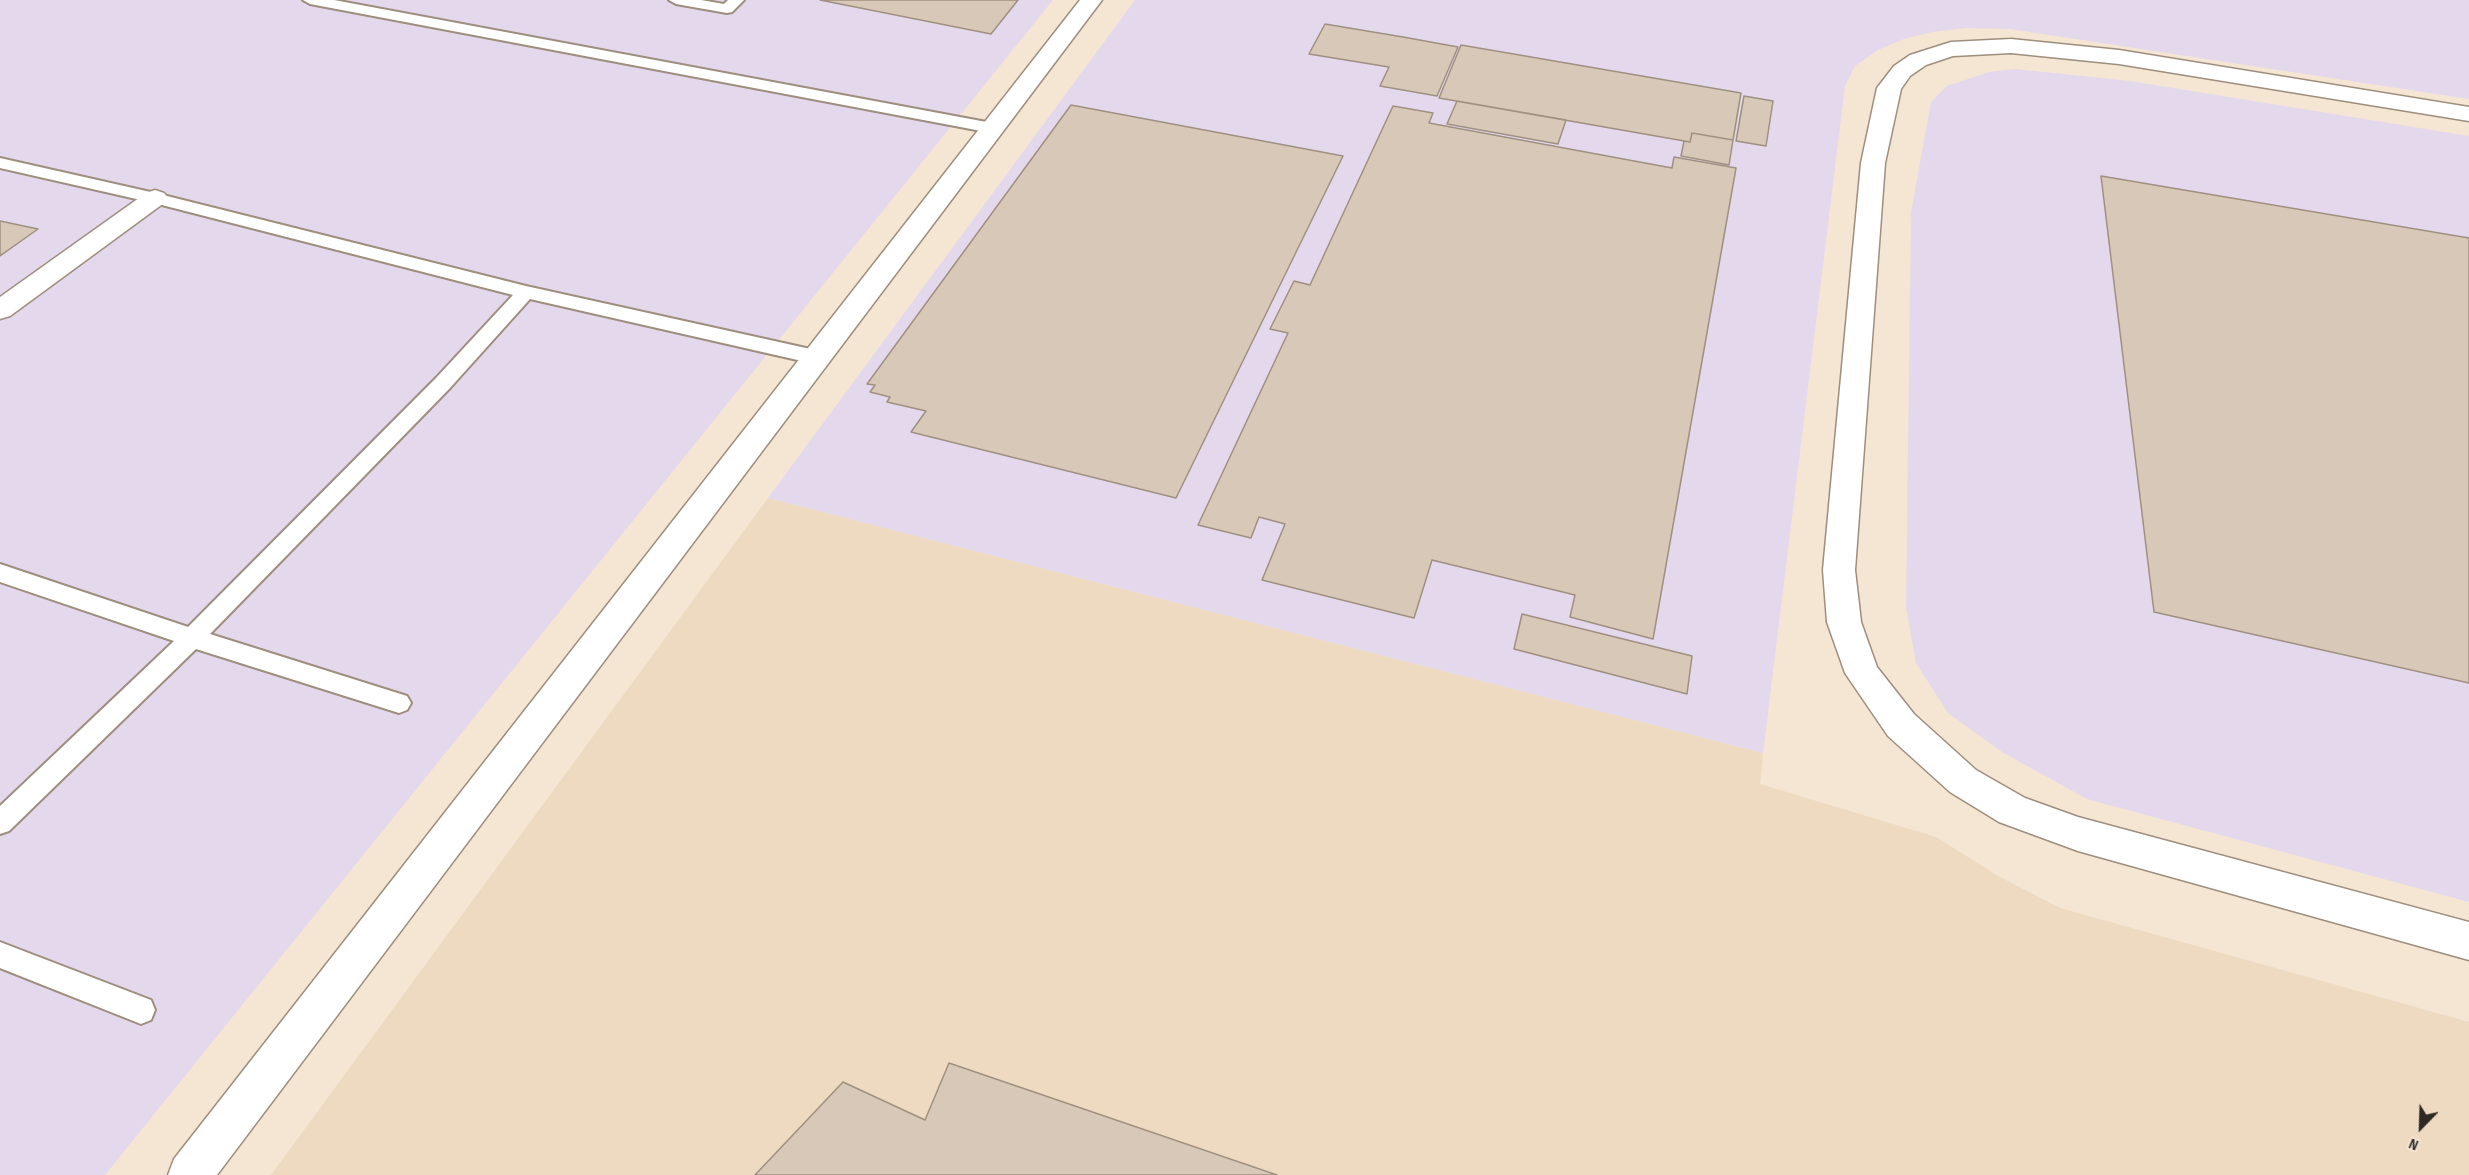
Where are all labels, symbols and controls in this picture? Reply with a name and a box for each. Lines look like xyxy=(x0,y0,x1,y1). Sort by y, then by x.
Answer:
north arrow xyxy=(2391,1097,2451,1157)
text: N xyxy=(2406,1134,2421,1154)

